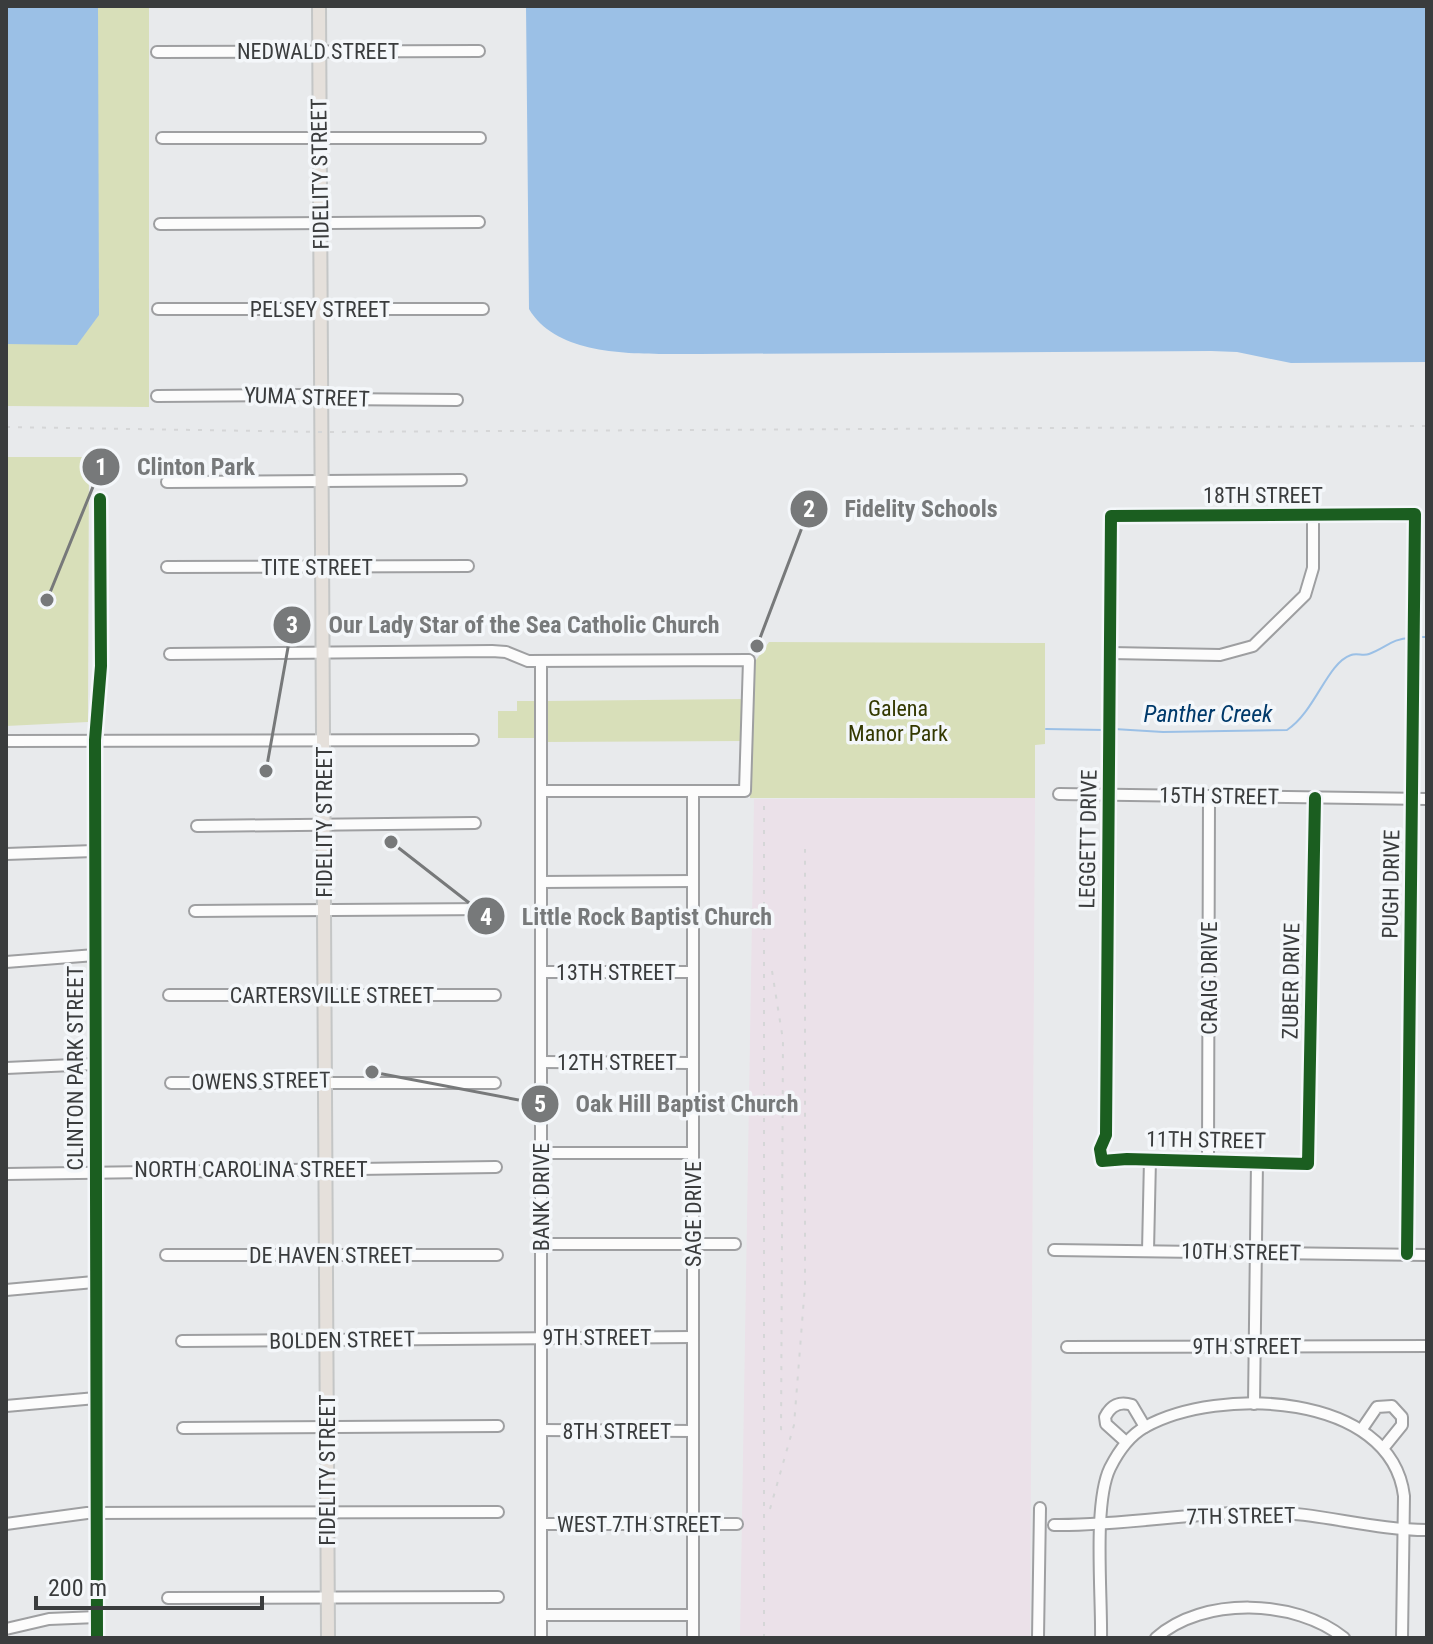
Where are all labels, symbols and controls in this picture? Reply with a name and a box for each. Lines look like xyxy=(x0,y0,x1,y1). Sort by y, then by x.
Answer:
street label: NEDWALD STREET xyxy=(237,39,399,64)
street label: FIDELITY STREET xyxy=(306,98,334,250)
street label: PELSEY STREET xyxy=(250,297,390,322)
street label: YUMA STREET xyxy=(244,382,370,412)
callout: Clinton Park xyxy=(81,443,271,491)
text: 1 xyxy=(95,453,107,481)
text: Clinton Park xyxy=(137,453,256,481)
street label: 18TH STREET xyxy=(1203,483,1323,508)
callout: Fidelity Schools xyxy=(789,485,1014,533)
text: 2 xyxy=(803,495,815,523)
text: Fidelity Schools xyxy=(844,495,998,523)
street label: TITE STREET xyxy=(261,555,373,580)
callout: Our Lady Star of the Sea Catholic Church xyxy=(272,601,735,649)
text: 3 xyxy=(286,611,298,639)
text: Our Lady Star of the Sea Catholic Church xyxy=(328,611,720,639)
park label: Galena Manor Park xyxy=(848,696,948,746)
water label: Panther Creek xyxy=(1143,700,1273,728)
street label: FIDELITY STREET xyxy=(312,746,337,898)
street label: LEGGETT DRIVE xyxy=(1074,769,1102,909)
street label: 15TH STREET xyxy=(1159,782,1279,810)
street label: PUGH DRIVE xyxy=(1378,829,1404,939)
callout: Little Rock Baptist Church xyxy=(466,892,788,940)
text: 4 xyxy=(480,903,492,931)
text: Little Rock Baptist Church xyxy=(522,903,772,931)
street label: CRAIG DRIVE xyxy=(1197,921,1222,1035)
street label: ZUBER DRIVE xyxy=(1277,922,1305,1039)
street label: 13TH STREET xyxy=(556,960,676,985)
street label: CLINTON PARK STREET xyxy=(63,965,88,1171)
street label: CARTERSVILLE STREET xyxy=(230,983,434,1008)
street label: 12TH STREET xyxy=(557,1050,677,1075)
street label: OWENS STREET xyxy=(191,1067,331,1095)
callout: Oak Hill Baptist Church xyxy=(520,1080,815,1128)
text: 5 xyxy=(534,1090,546,1118)
text: Oak Hill Baptist Church xyxy=(576,1090,798,1118)
street label: 11TH STREET xyxy=(1146,1126,1266,1154)
street label: BANK DRIVE xyxy=(529,1143,554,1251)
street label: NORTH CAROLINA STREET xyxy=(134,1157,368,1182)
street label: SAGE DRIVE xyxy=(681,1161,706,1267)
street label: 10TH STREET xyxy=(1181,1238,1301,1266)
street label: DE HAVEN STREET xyxy=(249,1243,413,1268)
street label: 9TH STREET xyxy=(542,1325,652,1350)
street label: BOLDEN STREET xyxy=(269,1326,415,1354)
street label: 9TH STREET xyxy=(1192,1334,1302,1359)
street label: FIDELITY STREET xyxy=(315,1394,340,1546)
street label: 8TH STREET xyxy=(562,1419,672,1444)
street label: 7TH STREET xyxy=(1186,1503,1296,1529)
street label: WEST 7TH STREET xyxy=(557,1512,721,1537)
scale bar xyxy=(36,1560,262,1610)
text: 200 m xyxy=(48,1574,107,1602)

